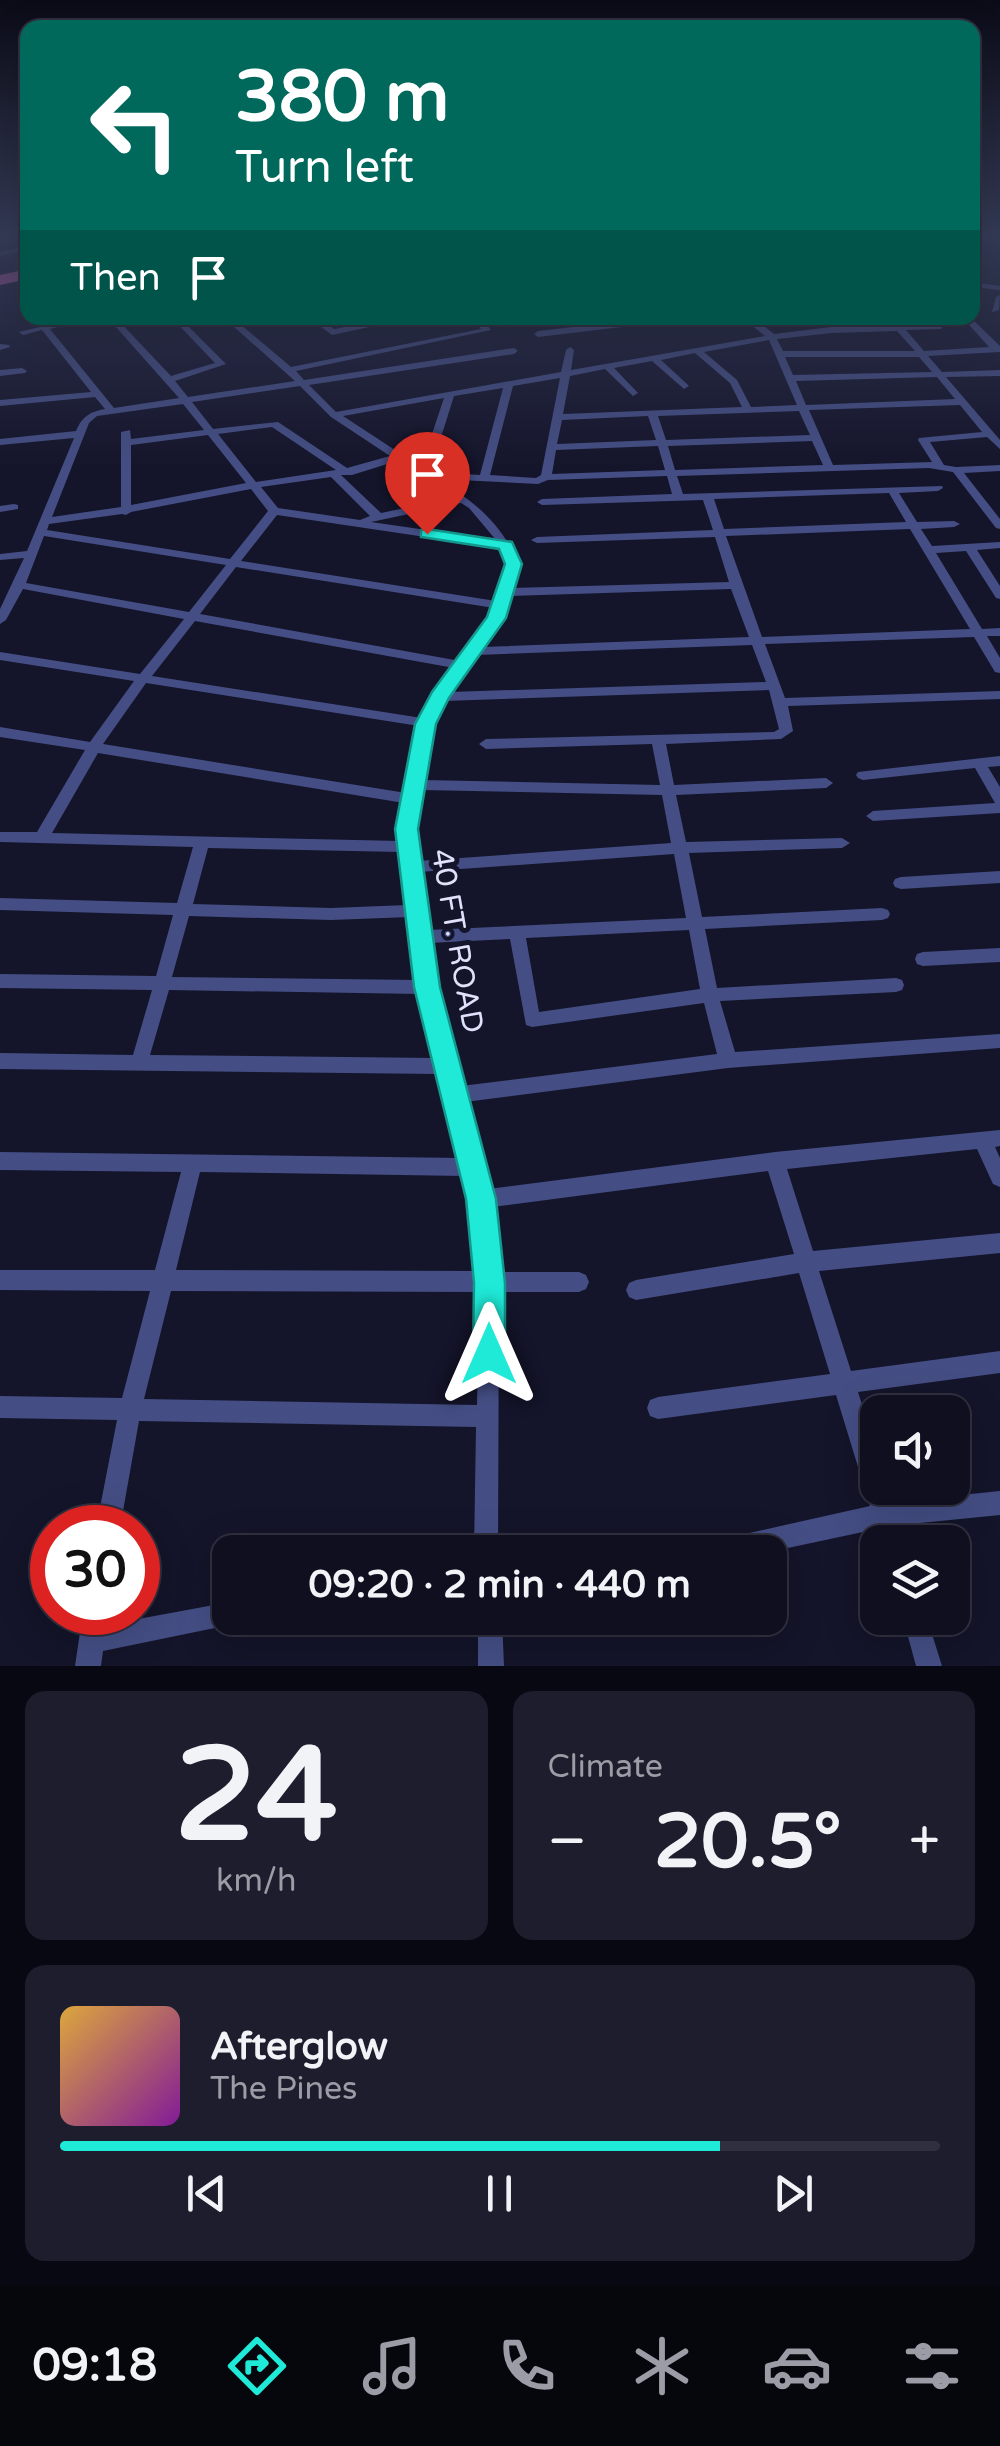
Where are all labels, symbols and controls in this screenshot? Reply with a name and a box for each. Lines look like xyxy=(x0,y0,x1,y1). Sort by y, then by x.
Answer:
text: 380 m xyxy=(235,56,449,140)
icon: left xyxy=(70,60,200,190)
text: Turn left xyxy=(235,141,414,195)
icon: arrive xyxy=(181,250,236,305)
text: Then xyxy=(70,255,161,301)
pin xyxy=(385,432,470,535)
icon: arrive xyxy=(400,447,455,502)
street label: 40 FT. ROAD xyxy=(423,846,491,1036)
position arrow xyxy=(437,1302,541,1406)
map controls xyxy=(860,1395,970,1635)
button: sound xyxy=(860,1395,970,1505)
speed limit sign: 30 xyxy=(30,1505,160,1635)
button: layers xyxy=(860,1525,970,1635)
text: 09:20 · 2 min · 440 m xyxy=(308,1562,691,1608)
text: 24 xyxy=(175,1719,338,1875)
text: Climate xyxy=(548,1748,663,1786)
text: 20.5° xyxy=(654,1797,842,1887)
text: − xyxy=(548,1809,587,1875)
text: + xyxy=(909,1809,940,1875)
text: km/h xyxy=(216,1862,296,1900)
text: Afterglow xyxy=(210,2024,388,2070)
text: The Pines xyxy=(210,2070,357,2108)
icon: previous xyxy=(179,2166,234,2221)
icon: pause xyxy=(472,2166,527,2221)
icon: next xyxy=(766,2166,821,2221)
icon: directions xyxy=(222,2331,292,2401)
icon: music xyxy=(357,2331,427,2401)
icon: phone xyxy=(492,2331,562,2401)
icon: climate xyxy=(627,2331,697,2401)
icon: car xyxy=(762,2331,832,2401)
icon: filters xyxy=(897,2331,967,2401)
text: 09:18 xyxy=(33,2339,157,2393)

